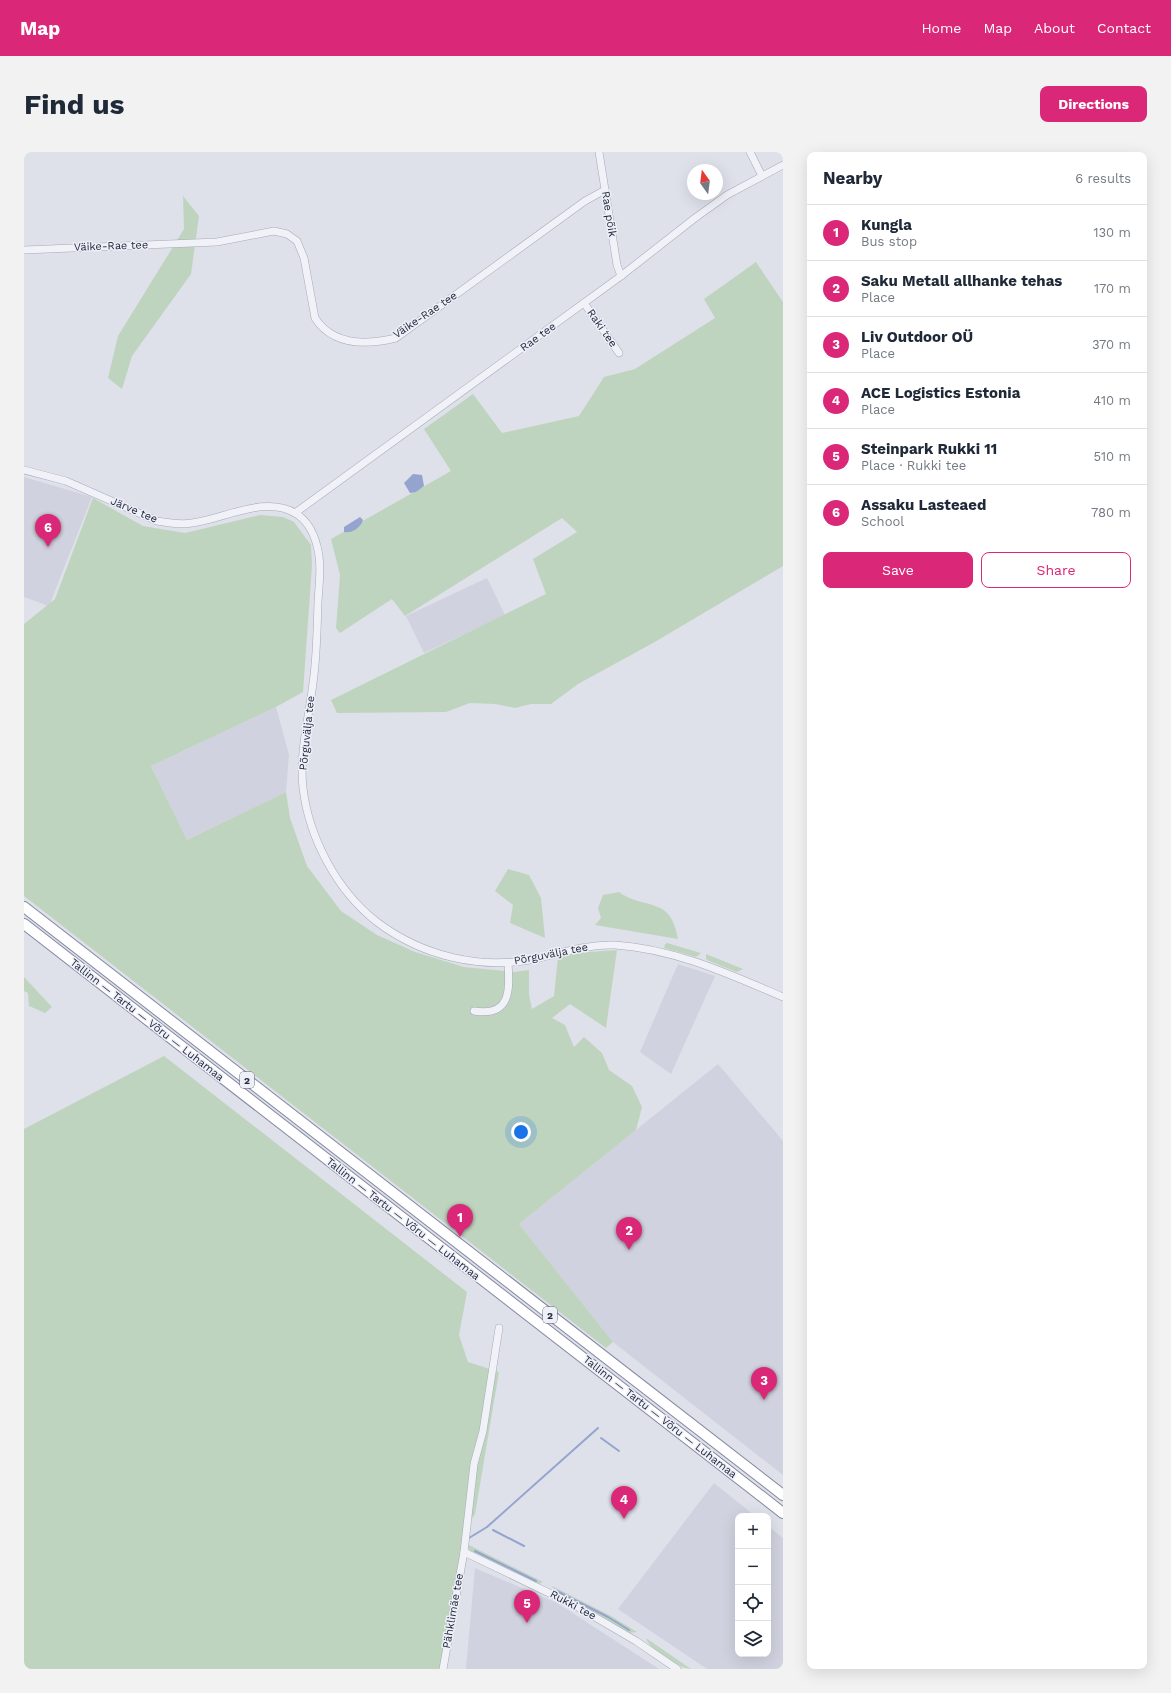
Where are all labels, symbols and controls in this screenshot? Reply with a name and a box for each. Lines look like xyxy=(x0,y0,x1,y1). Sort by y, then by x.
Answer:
text: Map xyxy=(20,17,60,40)
text: Home xyxy=(921,20,961,36)
text: Map xyxy=(983,20,1012,36)
text: About xyxy=(1034,20,1075,36)
text: Contact xyxy=(1097,20,1151,36)
button: Directions xyxy=(1040,86,1147,122)
text: Find us xyxy=(24,88,124,121)
north arrow xyxy=(687,164,723,200)
text: Nearby xyxy=(823,168,882,188)
text: 6 results xyxy=(1075,171,1131,186)
street label: Rae põik xyxy=(599,190,619,238)
text: Kungla xyxy=(861,216,912,234)
text: 1 xyxy=(833,225,839,240)
text: 130 m xyxy=(1093,225,1131,240)
text: Bus stop xyxy=(861,234,917,249)
street label: Väike-Rae tee xyxy=(74,238,148,254)
text: Saku Metall allhanke tehas xyxy=(861,272,1062,290)
text: 2 xyxy=(832,281,840,296)
text: 170 m xyxy=(1094,281,1131,296)
street label: Väike-Rae tee xyxy=(391,289,459,341)
text: Place xyxy=(861,290,895,305)
street label: Raki tee xyxy=(584,306,620,350)
street label: Rae tee xyxy=(518,320,558,354)
text: Liv Outdoor OÜ xyxy=(861,328,973,346)
text: 3 xyxy=(832,337,840,352)
text: 370 m xyxy=(1092,337,1131,352)
text: Place xyxy=(861,346,895,361)
text: ACE Logistics Estonia xyxy=(861,384,1020,402)
text: 4 xyxy=(832,393,840,408)
text: 410 m xyxy=(1093,393,1131,408)
text: Place xyxy=(861,402,895,417)
text: Steinpark Rukki 11 xyxy=(861,440,997,458)
text: 5 xyxy=(832,449,840,464)
text: 510 m xyxy=(1093,449,1131,464)
text: Place · Rukki tee xyxy=(861,458,966,473)
street label: Järve tee xyxy=(109,494,159,526)
text: Assaku Lasteaed xyxy=(861,496,986,514)
text: 6 xyxy=(832,505,840,520)
text: 780 m xyxy=(1091,505,1131,520)
pin: 6 xyxy=(35,514,61,547)
text: School xyxy=(861,514,904,529)
button: Save xyxy=(823,552,973,588)
button: Share xyxy=(981,552,1131,588)
street label: Põrguvälja tee xyxy=(297,695,317,771)
street label: Põrguvälja tee xyxy=(513,940,589,968)
street label: Tallinn — Tartu — Võru — Luhamaa xyxy=(68,956,226,1084)
road number: 2 xyxy=(240,1072,254,1088)
your location xyxy=(511,1122,531,1142)
street label: Tallinn — Tartu — Võru — Luhamaa xyxy=(324,1155,482,1283)
pin: 1 xyxy=(447,1204,473,1237)
pin: 2 xyxy=(616,1217,642,1250)
road number: 2 xyxy=(543,1307,557,1323)
street label: Tallinn — Tartu — Võru — Luhamaa xyxy=(581,1353,739,1481)
pin: 3 xyxy=(751,1367,777,1400)
pin: 4 xyxy=(611,1486,637,1519)
map controls xyxy=(735,1513,771,1657)
button: + xyxy=(735,1513,771,1549)
button: − xyxy=(735,1549,771,1585)
street label: Pähklimäe tee xyxy=(440,1572,466,1650)
button: locate xyxy=(735,1585,771,1621)
street label: Rukki tee xyxy=(548,1587,598,1623)
pin: 5 xyxy=(514,1590,540,1623)
button: layers xyxy=(735,1621,771,1657)

